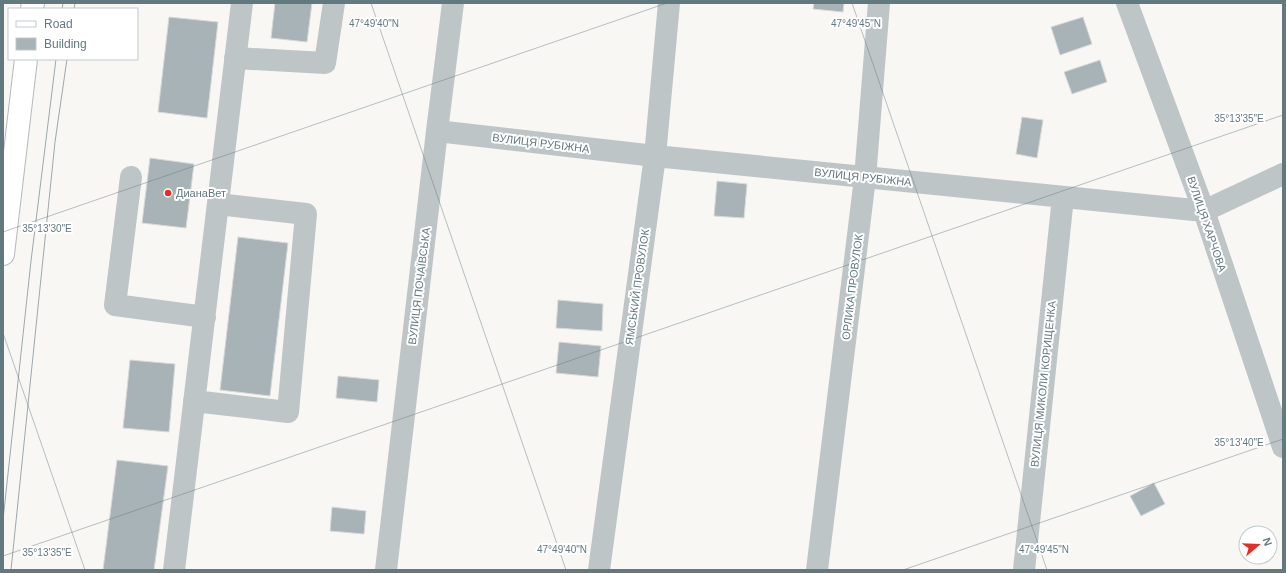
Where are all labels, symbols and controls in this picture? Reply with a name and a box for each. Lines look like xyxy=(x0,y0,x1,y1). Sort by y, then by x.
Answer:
legend xyxy=(8,8,138,60)
text: Road xyxy=(44,17,73,31)
text: 47°49'40"N xyxy=(349,18,399,29)
text: 47°49'45"N xyxy=(831,18,881,29)
text: Building xyxy=(44,37,87,51)
text: 35°13'35"E xyxy=(1214,113,1264,124)
street label: ВУЛИЦЯ РУБІЖНА xyxy=(492,131,591,155)
street label: ВУЛИЦЯ РУБІЖНА xyxy=(814,166,913,188)
street label: ВУЛИЦЯ ХАРЧОВА xyxy=(1185,175,1229,274)
place label: ДианаВет xyxy=(176,187,226,199)
marker: ДианаВет xyxy=(163,188,173,198)
text: 35°13'30"E xyxy=(22,223,72,234)
street label: ВУЛИЦЯ ПОЧАЇВСЬКА xyxy=(406,226,432,345)
street label: ЯМСЬКИЙ ПРОВУЛОК xyxy=(623,228,651,346)
street label: ОРЛИКА ПРОВУЛОК xyxy=(840,233,865,341)
street label: ВУЛИЦЯ МИКОЛИ КОРИЩЕНКА xyxy=(1028,300,1058,468)
text: 35°13'40"E xyxy=(1214,437,1264,448)
north arrow xyxy=(1238,525,1278,565)
text: N xyxy=(1260,536,1274,548)
text: 47°49'40"N xyxy=(537,544,587,555)
text: 47°49'45"N xyxy=(1019,544,1069,555)
text: 35°13'35"E xyxy=(22,547,72,558)

